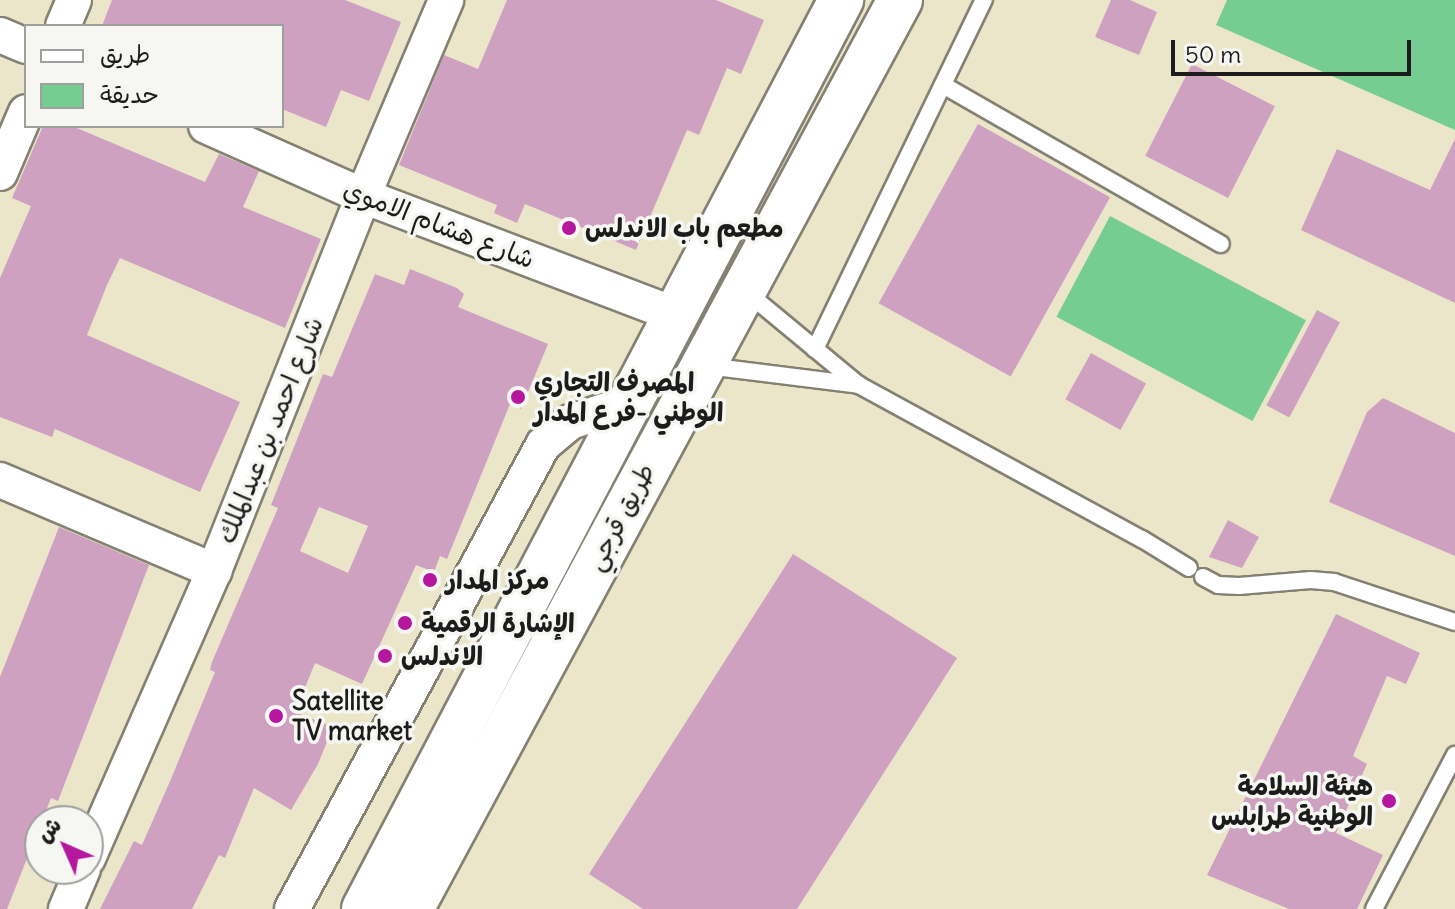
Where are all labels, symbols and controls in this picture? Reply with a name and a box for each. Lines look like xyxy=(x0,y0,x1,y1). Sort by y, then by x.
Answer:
legend xyxy=(24,24,284,128)
scale bar xyxy=(1175,24,1415,74)
text: طريق xyxy=(100,39,150,69)
text: 50 m xyxy=(1185,39,1241,69)
text: حديقة xyxy=(100,79,159,109)
street label: شارع هشام الاموي xyxy=(339,173,539,275)
place label: مطعم باب الاندلس xyxy=(585,212,784,244)
marker: مطعم باب الاندلس xyxy=(560,219,578,237)
street label: شارع احمد بن عبدالملك xyxy=(210,312,330,548)
place label: المصرف التجاري الوطني -فرع المدار xyxy=(534,366,723,428)
marker: المصرف التجاري الوطني -فرع المدار xyxy=(509,388,527,406)
street label: طريق قرجي xyxy=(579,458,661,576)
place label: مركز المدار xyxy=(446,564,549,596)
marker: مركز المدار xyxy=(421,571,439,589)
place label: الإشارة الرقمية xyxy=(421,607,575,639)
marker: الإشارة الرقمية xyxy=(396,614,414,632)
place label: الاندلس xyxy=(401,640,483,672)
marker: الاندلس xyxy=(376,647,394,665)
place label: Satellite TV market xyxy=(292,685,412,746)
marker: Satellite TV market xyxy=(267,707,285,725)
place label: هيئة السلامة الوطنية طرابلس xyxy=(1211,770,1373,832)
marker: هيئة السلامة الوطنية طرابلس xyxy=(1380,792,1398,810)
north arrow xyxy=(24,805,104,885)
text: ش xyxy=(30,811,67,848)

